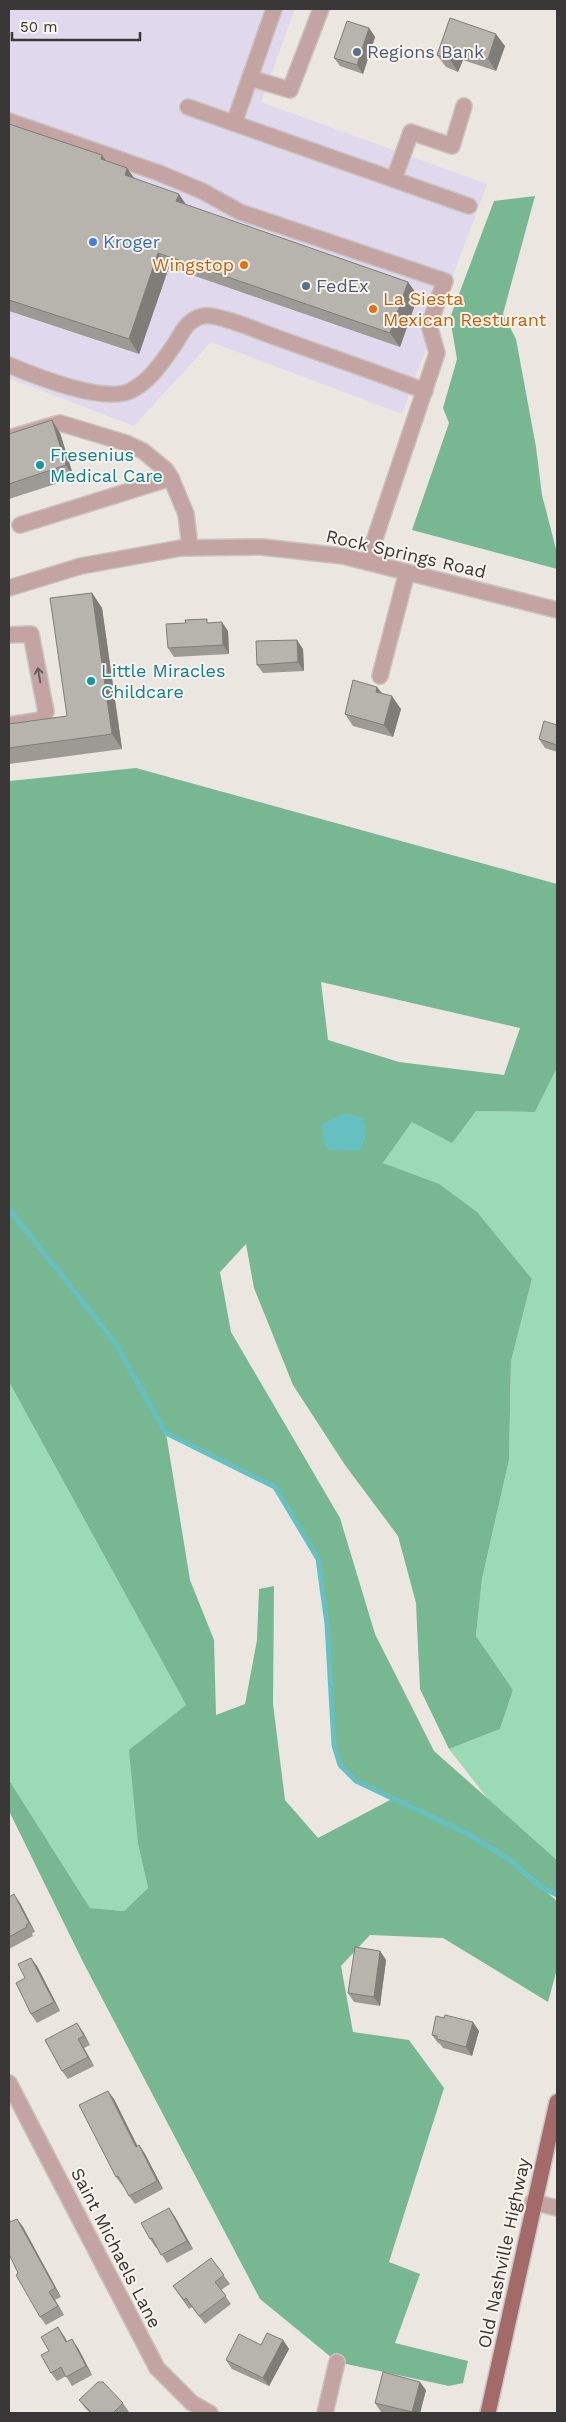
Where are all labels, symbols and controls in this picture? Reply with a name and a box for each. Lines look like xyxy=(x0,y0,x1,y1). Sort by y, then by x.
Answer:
scale bar xyxy=(12,10,140,42)
text: 50 m xyxy=(20,18,57,36)
place label: Regions Bank xyxy=(367,41,484,62)
marker: Regions Bank xyxy=(351,46,363,58)
place label: Kroger xyxy=(103,231,160,252)
marker: Kroger xyxy=(87,236,99,248)
place label: Wingstop xyxy=(152,254,234,275)
marker: Wingstop xyxy=(238,259,250,271)
place label: FedEx xyxy=(316,275,369,296)
marker: FedEx xyxy=(300,280,312,292)
place label: La Siesta Mexican Resturant xyxy=(383,288,547,330)
marker: La Siesta Mexican Resturant xyxy=(367,303,379,315)
place label: Fresenius Medical Care xyxy=(50,444,163,486)
marker: Fresenius Medical Care xyxy=(34,459,46,471)
street label: Rock Springs Road xyxy=(324,525,488,582)
place label: Little Miracles Childcare xyxy=(101,660,225,702)
one-way arrow xyxy=(34,667,44,683)
marker: Little Miracles Childcare xyxy=(85,675,97,687)
street label: Old Nashville Highway xyxy=(473,2155,534,2350)
street label: Saint Michaels Lane xyxy=(67,2164,166,2331)

